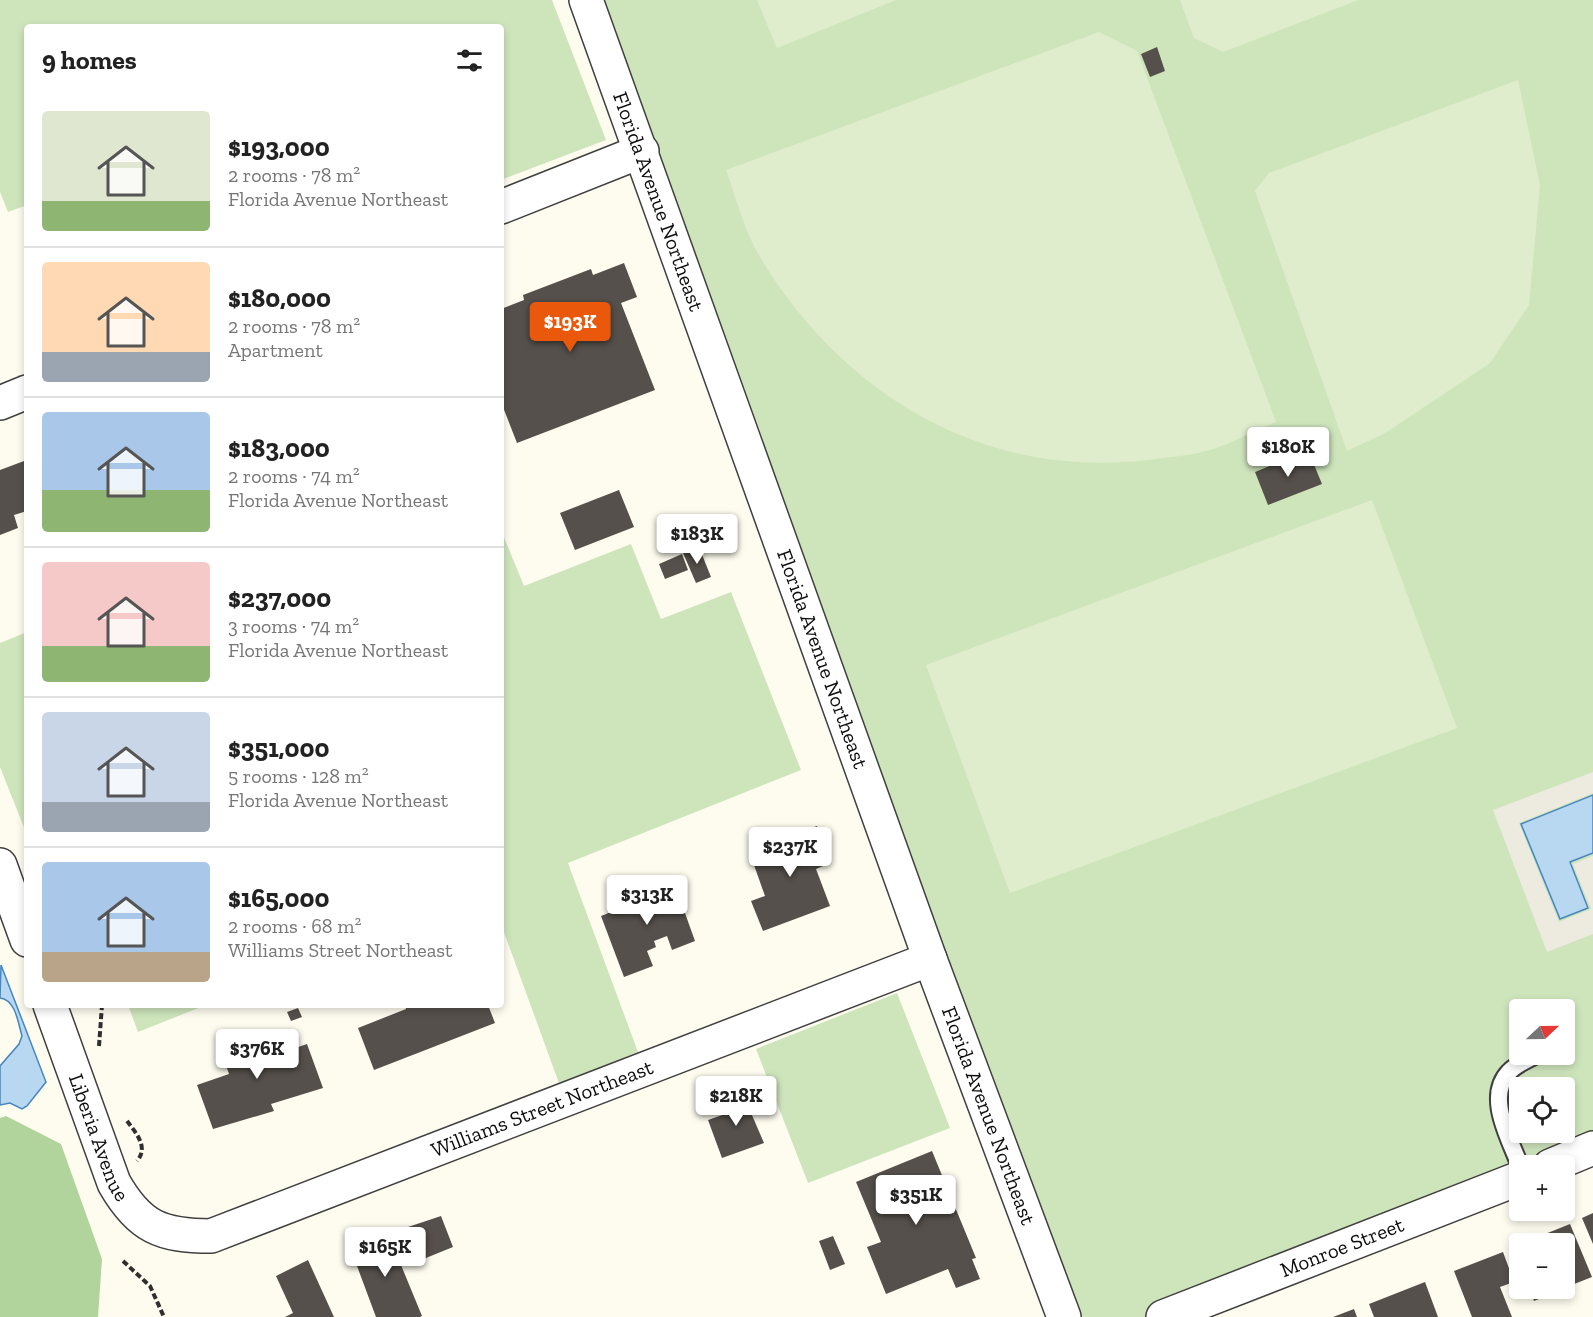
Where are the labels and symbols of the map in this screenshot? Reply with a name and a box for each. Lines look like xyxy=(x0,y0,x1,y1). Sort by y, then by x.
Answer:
street label: Florida Avenue Northeast xyxy=(608,88,710,315)
pin: $193K xyxy=(528,302,612,353)
pin: $180K xyxy=(1246,427,1330,478)
pin: $183K xyxy=(655,514,739,565)
street label: Florida Avenue Northeast xyxy=(772,546,874,772)
pin: $237K xyxy=(748,827,832,878)
pin: $313K xyxy=(605,875,689,926)
north arrow xyxy=(1509,999,1575,1065)
street label: Florida Avenue Northeast xyxy=(937,1003,1041,1228)
pin: $376K xyxy=(215,1029,299,1080)
street label: Williams Street Northeast xyxy=(427,1054,657,1162)
street label: Liberia Avenue xyxy=(64,1070,135,1206)
pin: $218K xyxy=(694,1076,778,1127)
pin: $351K xyxy=(874,1175,958,1226)
street label: Monroe Street xyxy=(1276,1211,1407,1282)
pin: $165K xyxy=(343,1227,427,1278)

